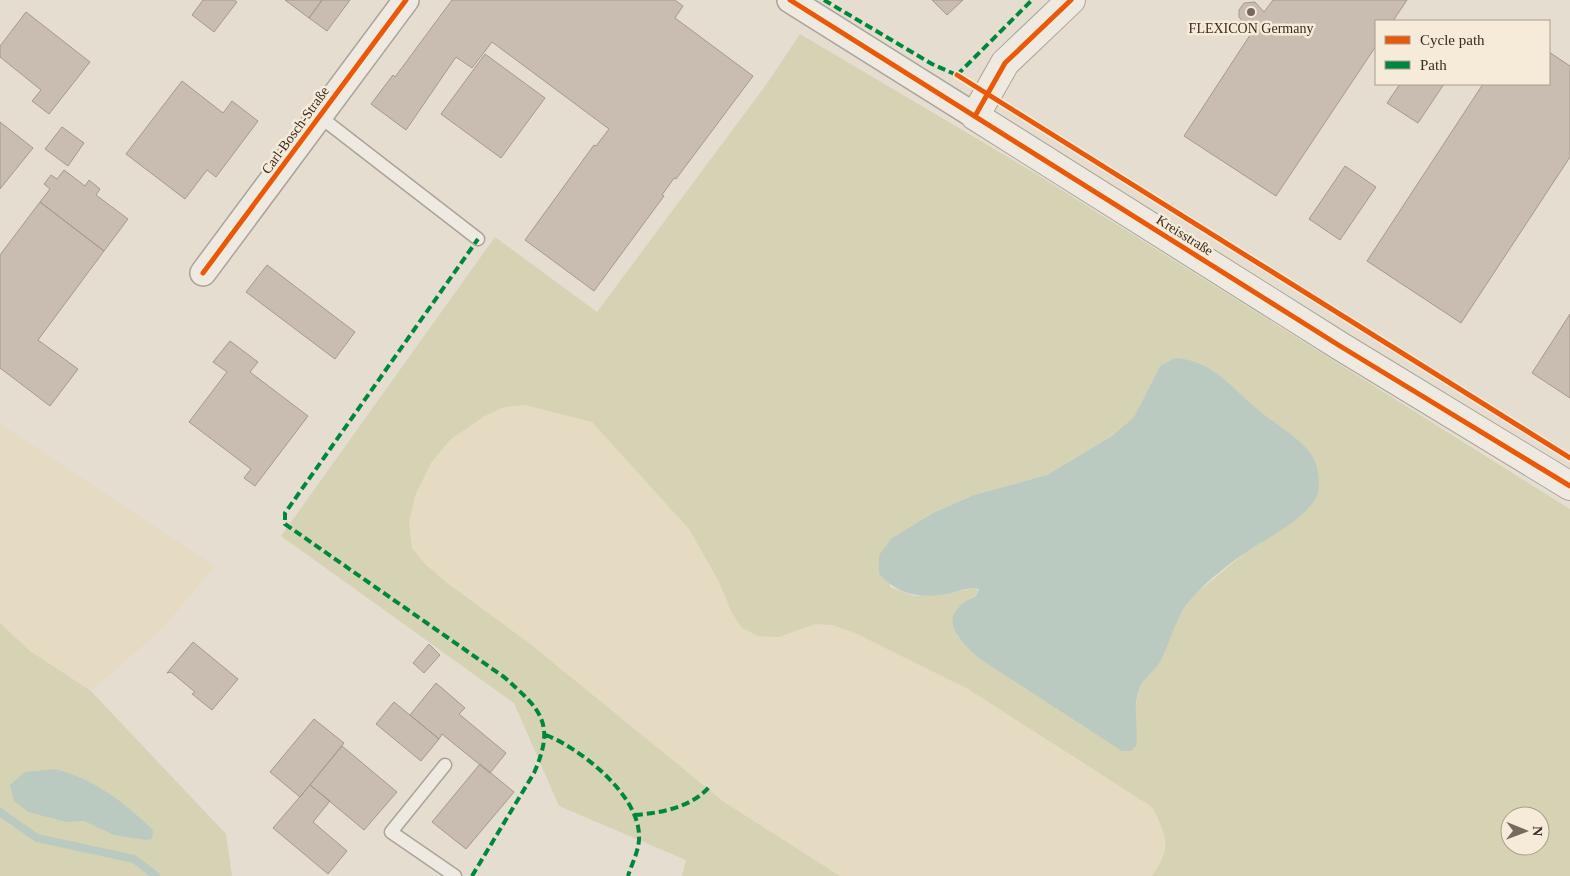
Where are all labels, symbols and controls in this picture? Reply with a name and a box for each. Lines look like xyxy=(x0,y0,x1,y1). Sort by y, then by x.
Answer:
marker: FLEXICON Germany xyxy=(1245,6,1257,18)
legend xyxy=(1375,20,1550,85)
place label: FLEXICON Germany xyxy=(1189,21,1313,36)
text: Cycle path xyxy=(1420,32,1485,48)
text: Path xyxy=(1420,57,1447,73)
street label: Carl-Bosch-Straße xyxy=(259,84,332,177)
street label: Kreisstraße xyxy=(1154,212,1216,259)
north arrow xyxy=(1500,806,1550,856)
text: N xyxy=(1530,826,1545,836)

